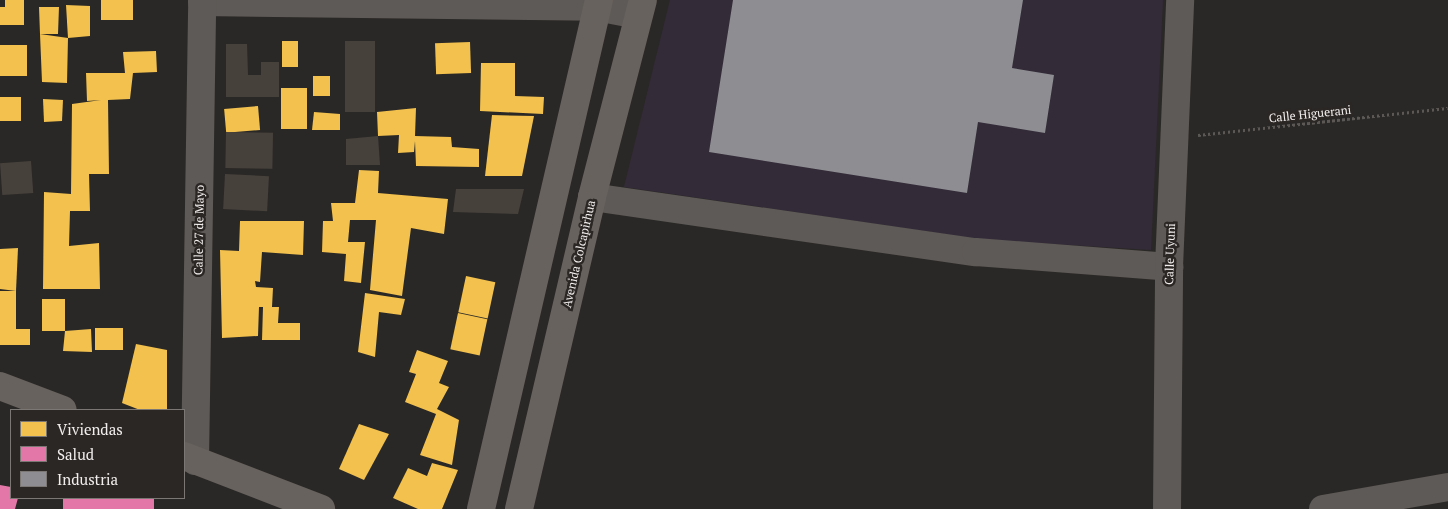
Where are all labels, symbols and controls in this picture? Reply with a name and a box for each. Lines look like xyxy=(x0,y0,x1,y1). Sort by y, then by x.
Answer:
street label: Calle Higuerani xyxy=(1268,103,1352,125)
street label: Calle 27 de Mayo xyxy=(191,185,207,275)
street label: Avenida Colcapirhua xyxy=(560,199,598,309)
street label: Calle Uyuni xyxy=(1162,223,1178,285)
legend xyxy=(10,409,185,499)
text: Viviendas xyxy=(57,419,123,439)
text: Salud xyxy=(57,444,94,464)
text: Industria xyxy=(57,469,118,489)

